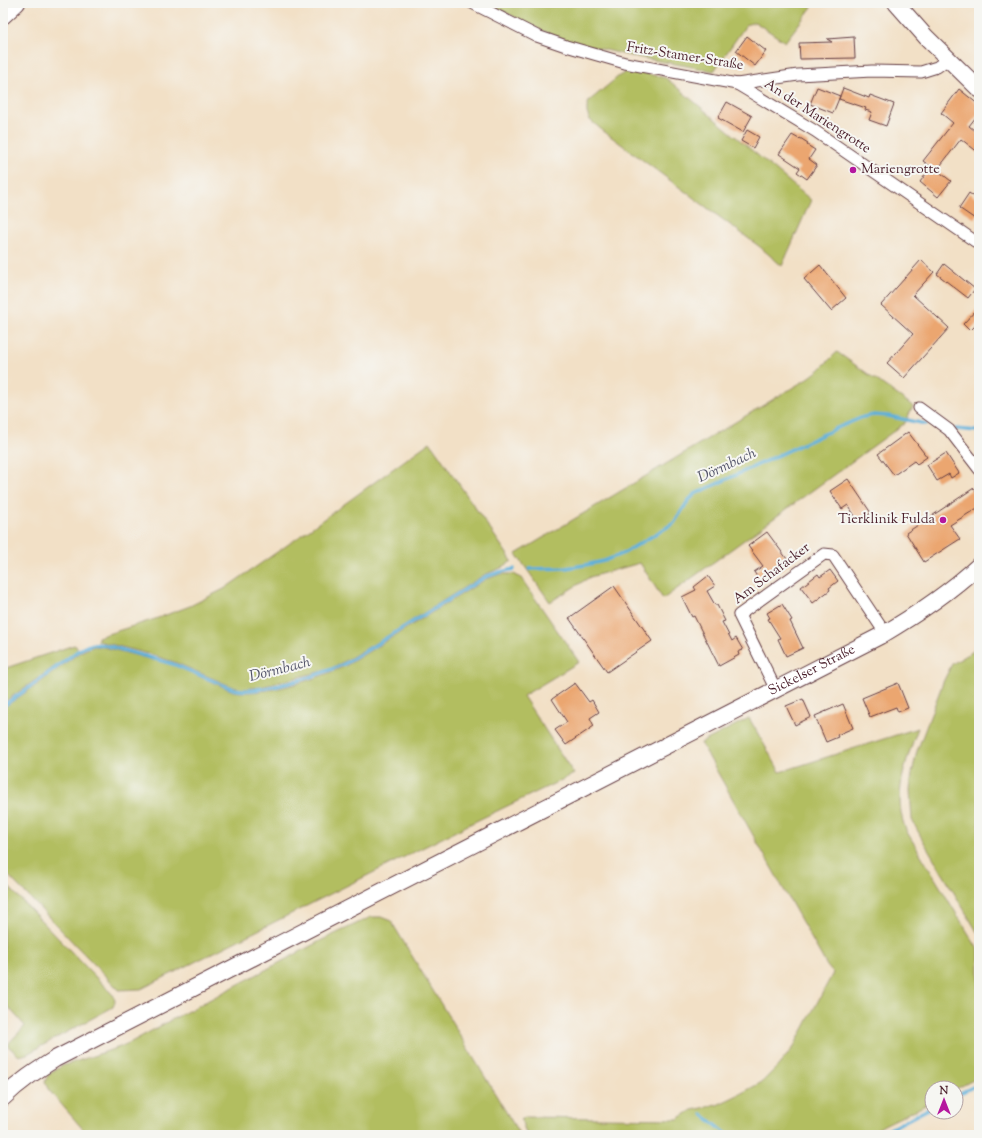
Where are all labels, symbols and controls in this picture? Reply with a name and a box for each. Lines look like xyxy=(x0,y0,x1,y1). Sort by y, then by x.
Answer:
street label: Fritz-Stamer-Straße xyxy=(625,38,745,76)
street label: An der Mariengrotte xyxy=(760,75,874,159)
place label: Mariengrotte xyxy=(861,160,940,180)
marker: Mariengrotte xyxy=(848,165,858,175)
water label: Dörmbach xyxy=(694,443,760,489)
place label: Tierklinik Fulda xyxy=(838,510,936,530)
marker: Tierklinik Fulda xyxy=(938,515,948,525)
street label: Am Schafacker xyxy=(729,538,815,610)
street label: Sickelser Straße xyxy=(765,640,859,701)
water label: Dörmbach xyxy=(247,652,314,688)
north arrow xyxy=(924,1080,964,1120)
text: N xyxy=(939,1083,949,1099)

